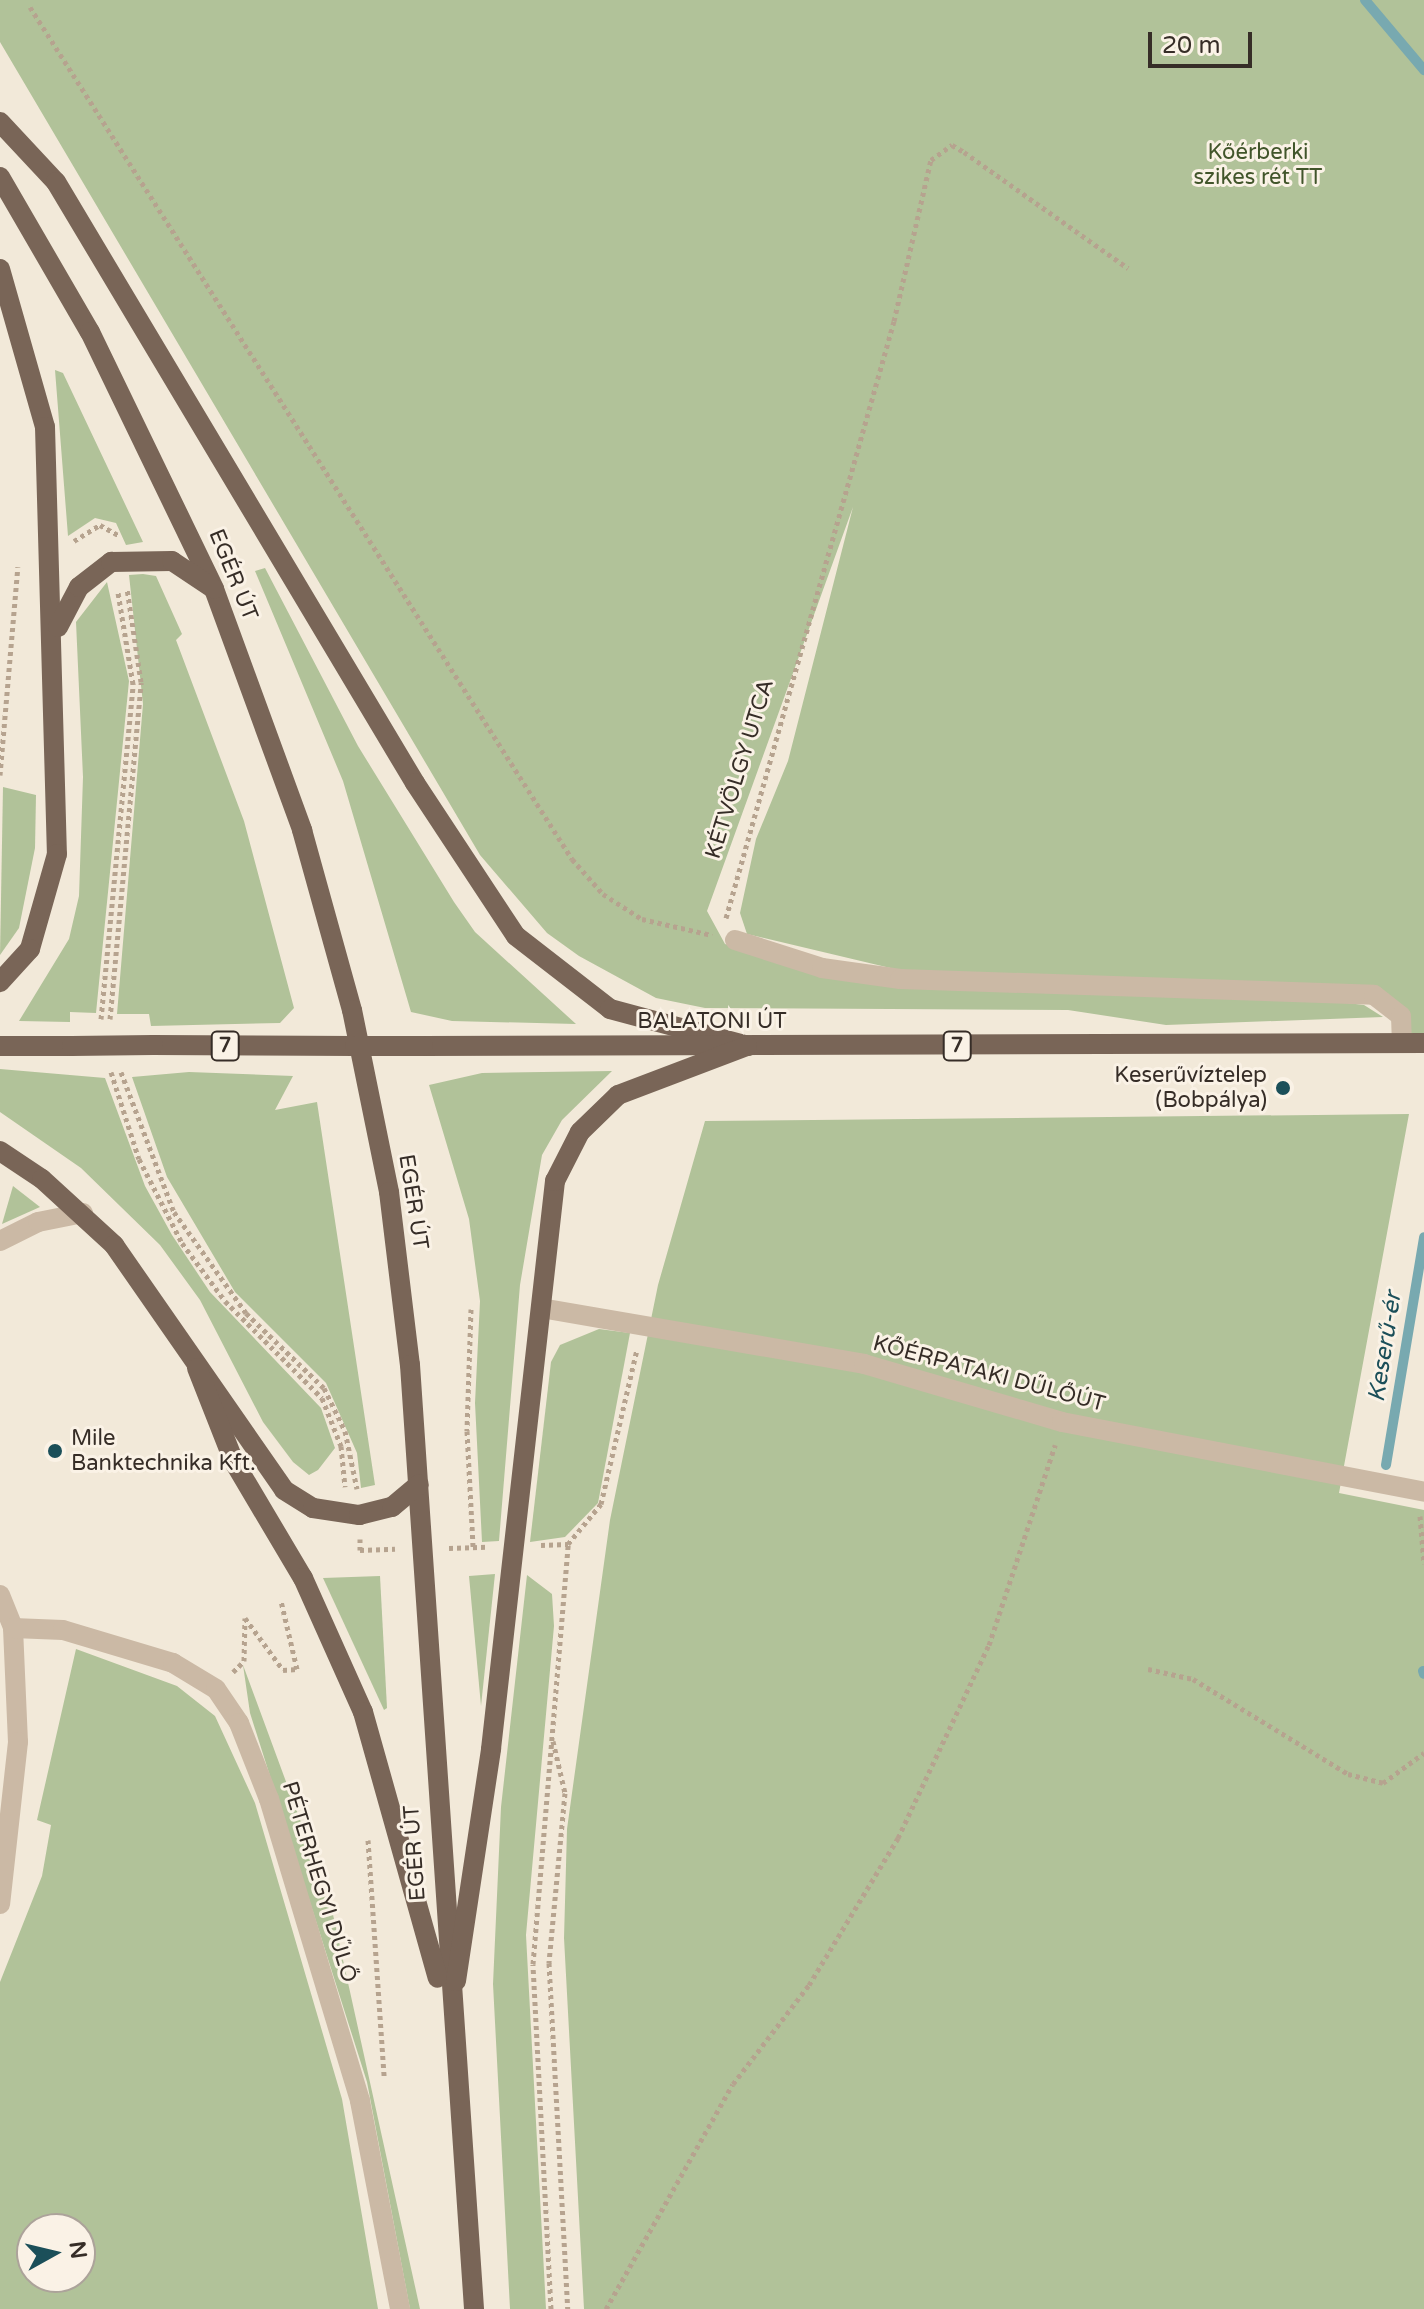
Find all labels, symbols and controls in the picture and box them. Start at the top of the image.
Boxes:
scale bar [1152,16,1256,66]
text: 20 m [1162,31,1220,60]
park label: Kőérberki szikes rét TT [1194,139,1322,190]
street label: EGÉR ÚT [203,526,263,624]
street label: KÉTVÖLGY UTCA [700,676,780,862]
street label: BALATONI ÚT [637,1009,787,1035]
road number: 7 [209,1030,241,1062]
road number: 7 [941,1030,973,1062]
place label: Keserűvíztelep (Bobpálya) [1114,1062,1267,1114]
marker: Keserűvíztelep (Bobpálya) [1274,1079,1292,1097]
street label: EGÉR ÚT [392,1153,434,1251]
water label: Keserű-ér [1362,1290,1408,1404]
street label: KŐÉRPATAKI DŰLŐÚT [870,1330,1108,1418]
place label: Mile Banktechnika Kft. [71,1425,256,1476]
marker: Mile Banktechnika Kft. [46,1442,64,1460]
street label: PÉTERHEGYI DŰLŐ [276,1778,362,1986]
street label: EGÉR ÚT [398,1804,432,1902]
north arrow [16,2213,96,2293]
text: N [64,2239,92,2260]

